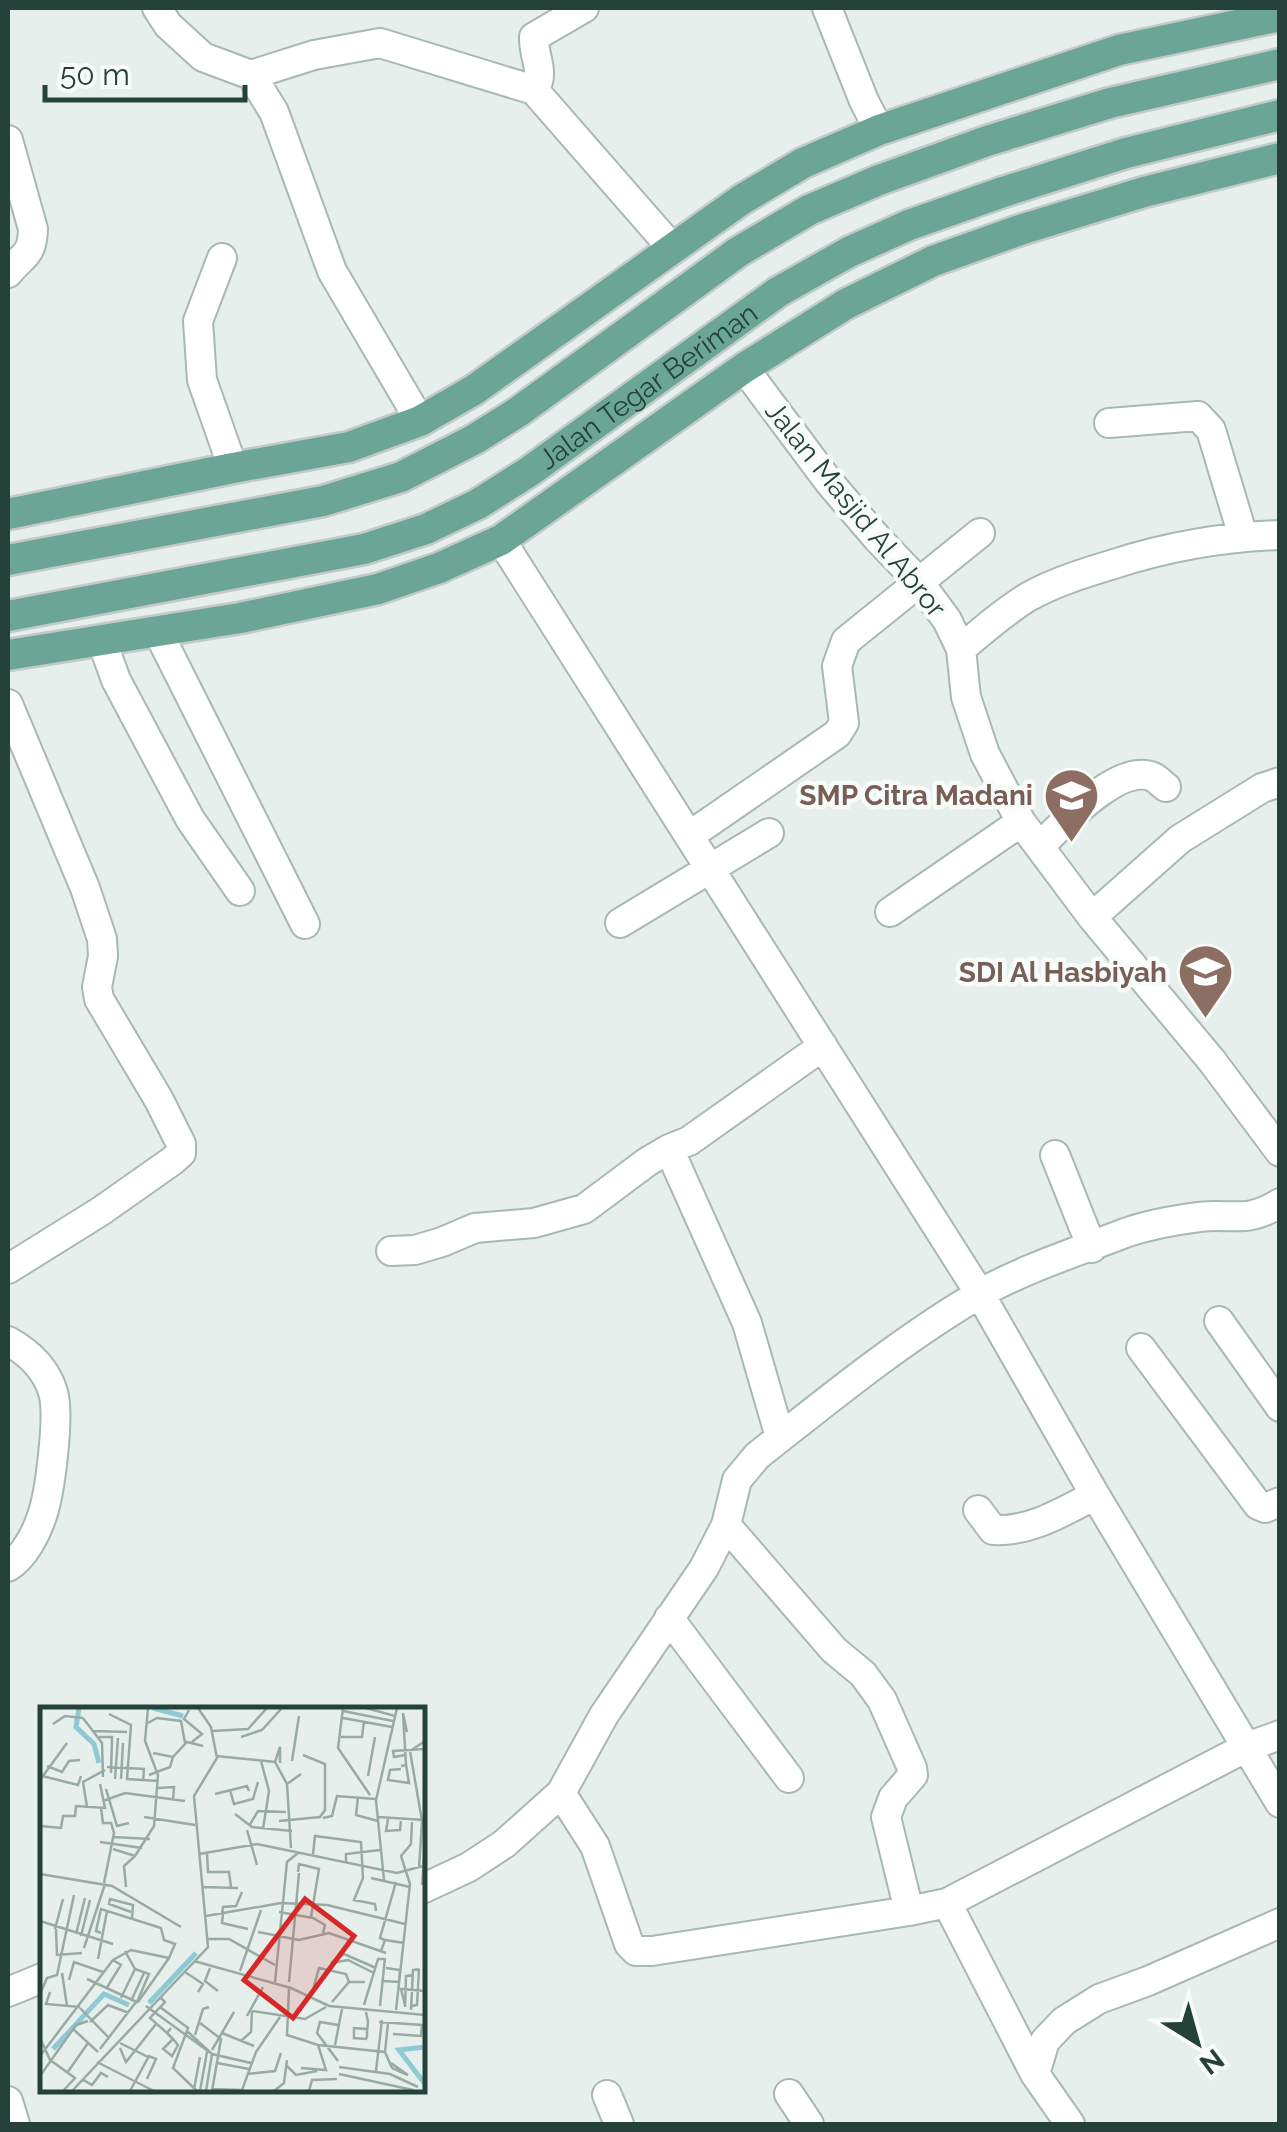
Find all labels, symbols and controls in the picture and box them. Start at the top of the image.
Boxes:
scale bar [45,40,245,102]
text: 50 m [60,57,130,92]
street label: Jalan Tegar Beriman [532,296,764,476]
street label: Jalan Masjid Al Abror [758,395,953,624]
school or university icon: SMP Citra Madani [1042,765,1102,844]
place label: SMP Citra Madani [799,779,1033,812]
school or university icon: SDI Al Hasbiyah [1176,942,1236,1021]
place label: SDI Al Hasbiyah [959,956,1167,989]
inset map [40,1707,425,2092]
north arrow [1147,1992,1247,2092]
text: N [1193,2042,1230,2081]

